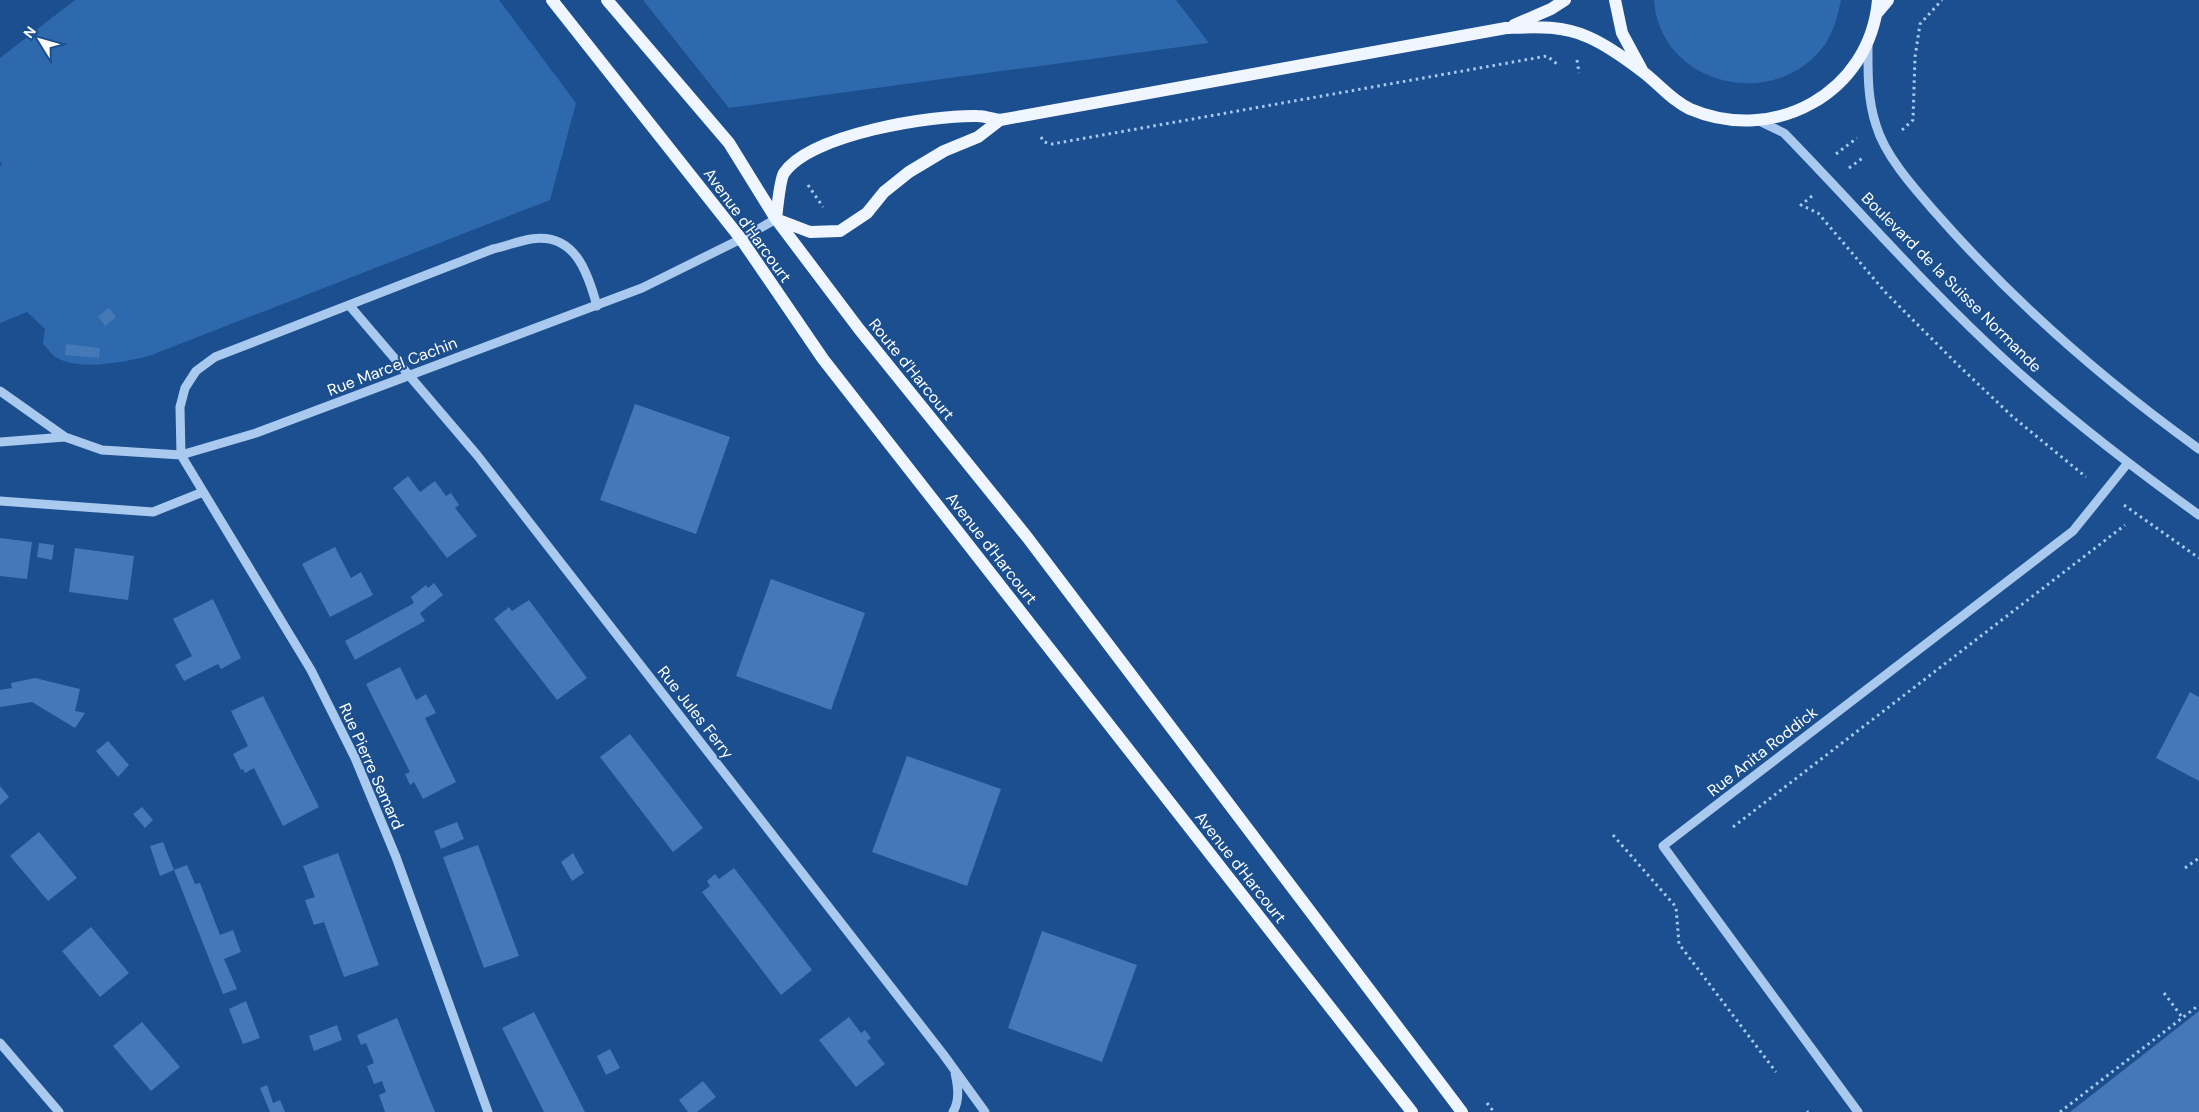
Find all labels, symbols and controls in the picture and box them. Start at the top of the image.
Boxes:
north arrow [15,15,65,65]
text: N [19,23,40,42]
street label: Avenue d'Harcourt [699,164,796,287]
street label: Boulevard de la Suisse Normande [1857,188,2046,377]
street label: Route d'Harcourt [864,314,959,424]
street label: Rue Marcel Cachin [324,332,460,401]
street label: Avenue d'Harcourt [941,488,1042,609]
street label: Rue Jules Ferry [653,662,738,763]
street label: Rue Pierre Semard [334,700,409,833]
street label: Rue Anita Roddick [1703,702,1822,801]
street label: Avenue d'Harcourt [1190,807,1291,928]

